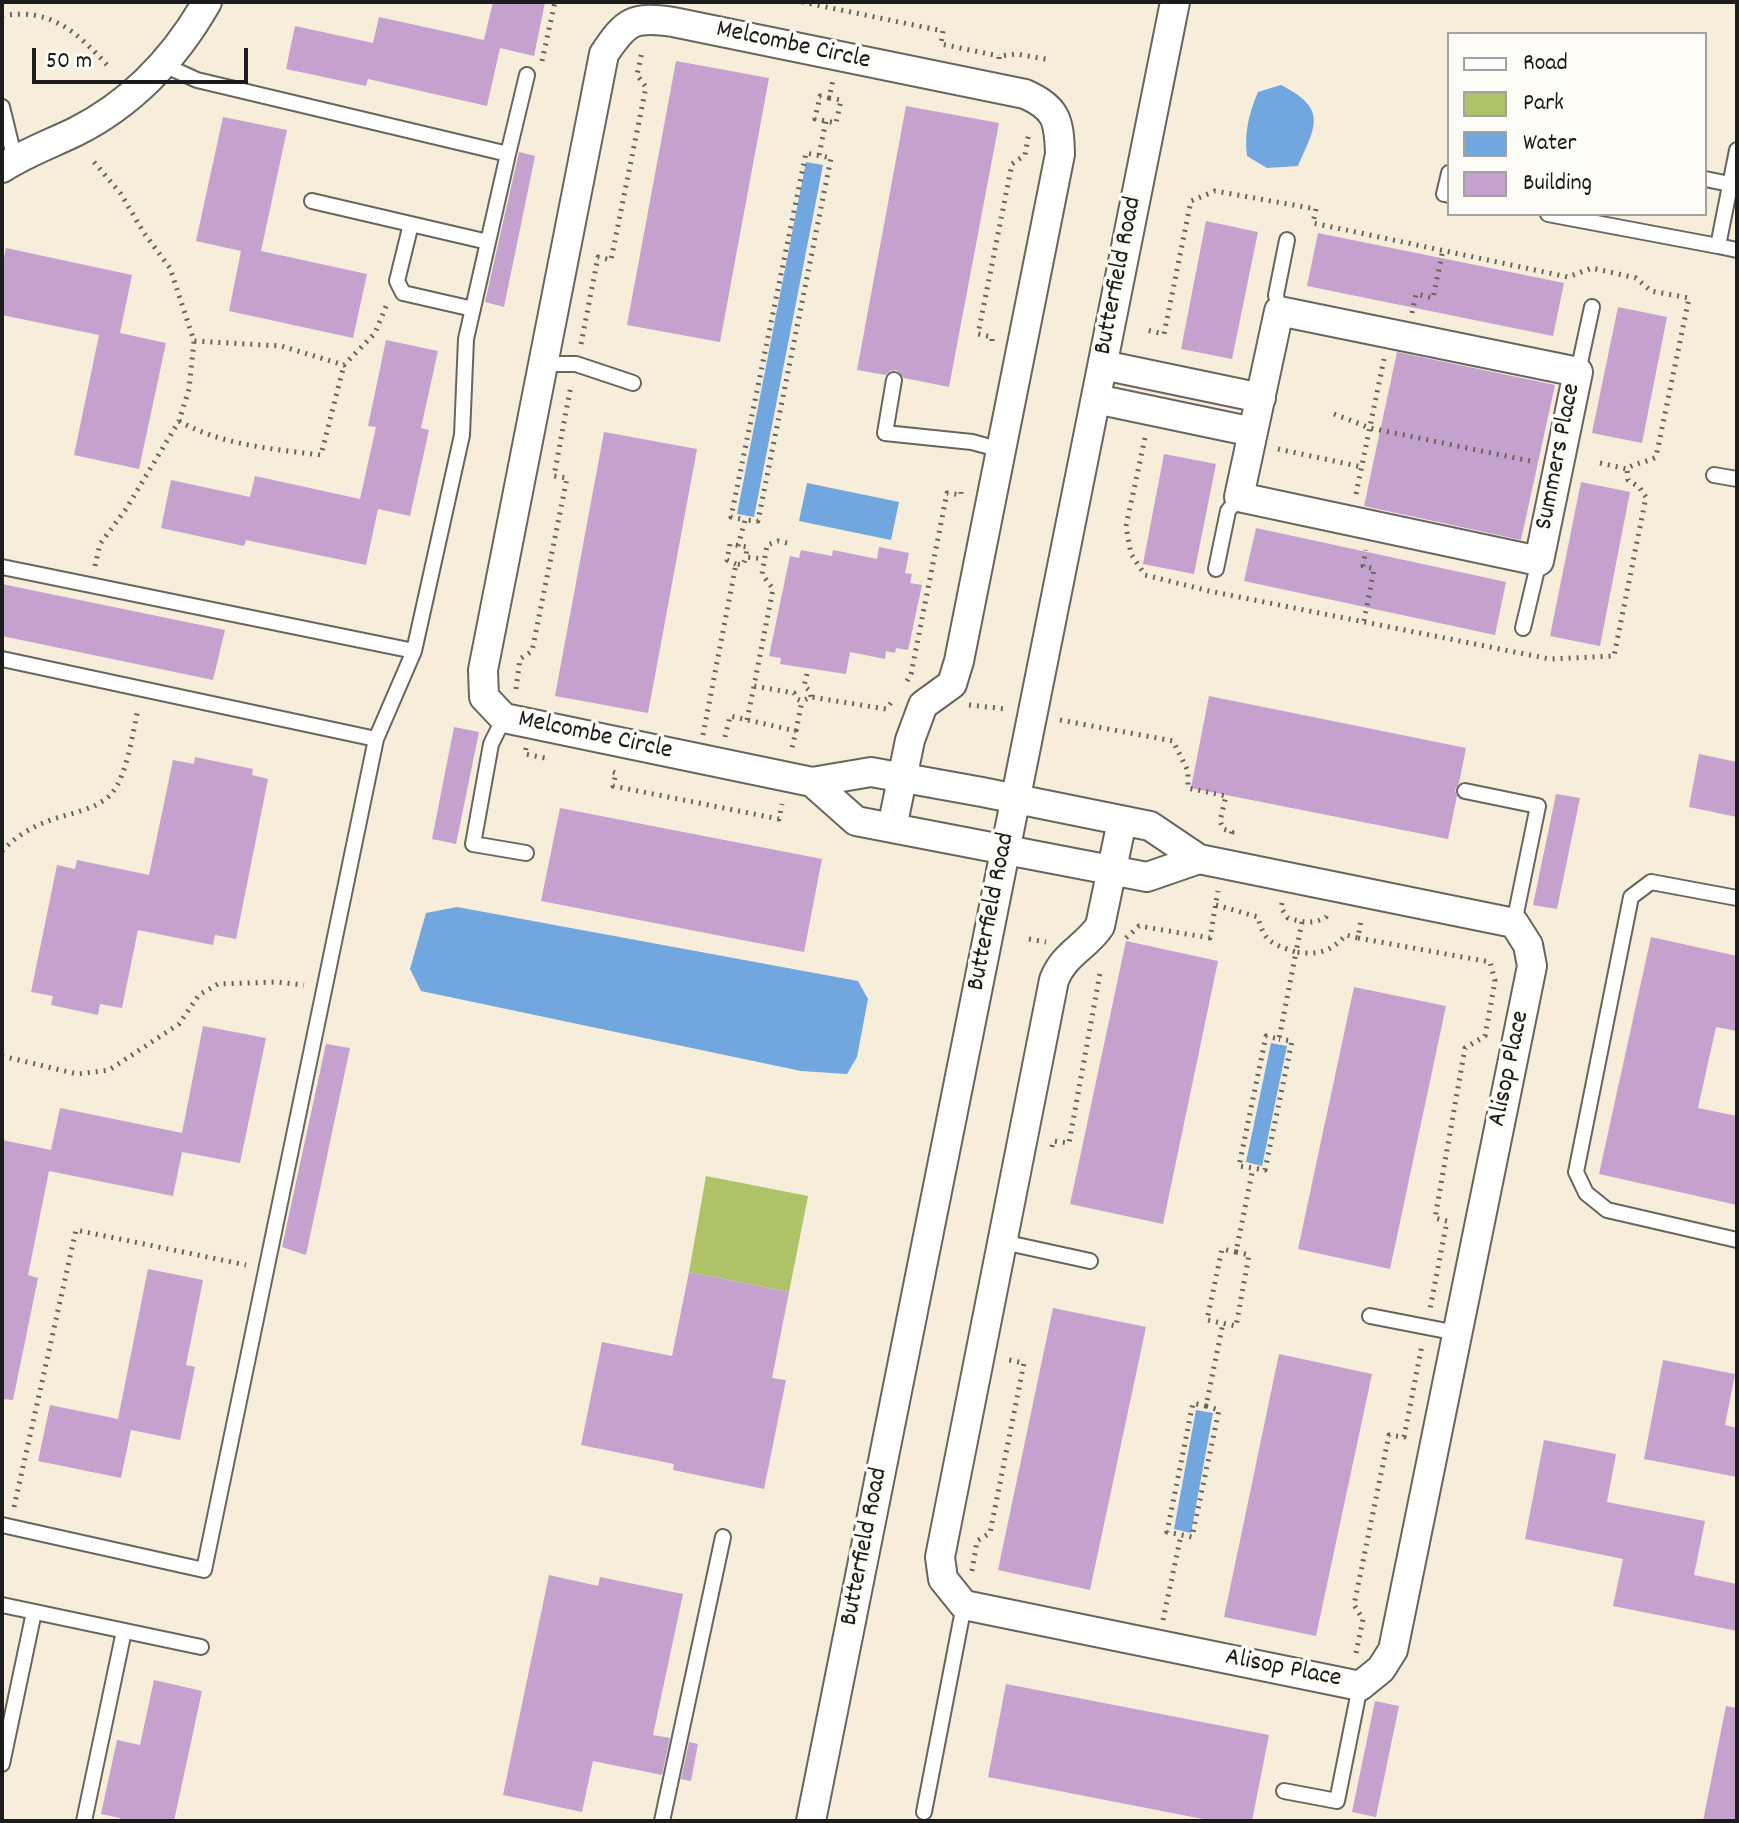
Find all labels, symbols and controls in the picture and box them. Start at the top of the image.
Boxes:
street label: Melcombe Circle [713,15,873,79]
scale bar [36,32,252,82]
legend [1447,32,1707,216]
text: 50 m [46,45,92,79]
text: Road [1523,47,1568,81]
text: Park [1523,87,1564,121]
text: Water [1523,127,1576,161]
text: Building [1523,167,1592,201]
street label: Butterfield Road [1089,194,1151,358]
street label: Summers Place [1531,381,1589,533]
street label: Melcombe Circle [515,705,675,769]
street label: Butterfield Road [962,830,1024,994]
street label: Alisop Place [1484,1008,1538,1130]
street label: Butterfield Road [835,1465,897,1629]
street label: Alisop Place [1222,1643,1344,1697]

